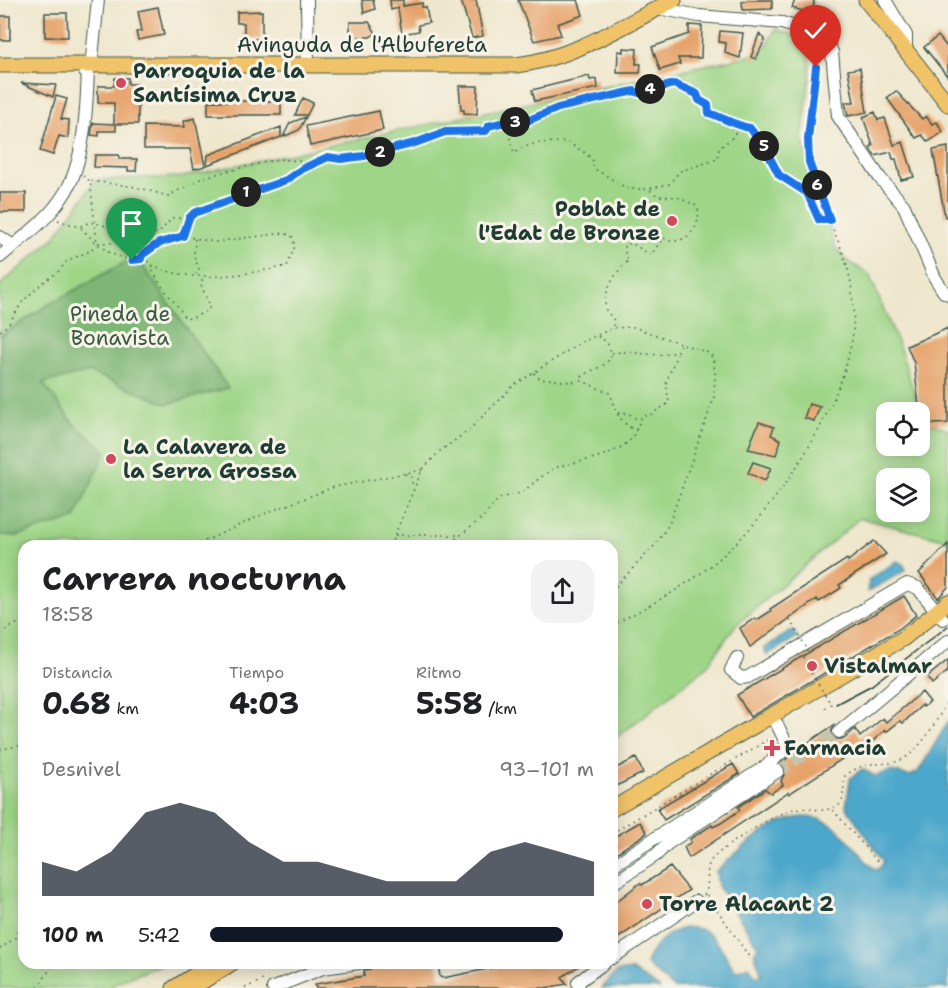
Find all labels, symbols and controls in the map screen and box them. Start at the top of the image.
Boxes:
pin [790,5,841,67]
icon: check [799,14,832,47]
street label: Avinguda de l'Albufereta [237,31,487,59]
place label: Parroquia de la Santísima Cruz [133,57,305,109]
pin: 4 [635,74,665,104]
marker: Parroquia de la Santísima Cruz [114,76,128,90]
text: 4 [644,78,656,99]
pin: 3 [500,107,530,137]
text: 3 [509,111,521,132]
pin: 5 [749,131,779,161]
text: 5 [759,135,769,156]
pin: 2 [365,137,395,167]
text: 2 [374,141,386,162]
pin: 6 [802,170,832,200]
text: 6 [811,174,823,195]
pin: 1 [231,177,261,207]
text: 1 [242,181,250,202]
place label: Poblat de l'Edat de Bronze [478,195,660,247]
pin [106,198,157,260]
icon: arrive [115,207,148,240]
marker: Poblat de l'Edat de Bronze [665,214,679,228]
park label: Pineda de Bonavista [70,300,170,352]
map controls [876,402,930,522]
button: locate [876,402,930,456]
place label: La Calavera de la Serra Grossa [123,433,297,485]
marker: La Calavera de la Serra Grossa [104,452,118,466]
button: layers [876,468,930,522]
text: Carrera nocturna [42,556,346,601]
button: share [531,560,594,623]
text: 18:58 [42,601,94,627]
place label: Vistalmar [824,652,932,680]
marker: Vistalmar [805,659,819,673]
text: Distancia [42,662,113,683]
text: Tiempo [229,662,284,683]
text: Ritmo [416,662,461,683]
text: 0.68 [42,683,111,724]
text: 4:03 [229,683,299,724]
text: 5:58 [416,683,483,724]
text: km [111,698,139,719]
text: /km [483,698,517,719]
place label: Farmacia [784,734,887,762]
marker: Farmacia [765,741,779,755]
text: Desnivel [42,756,121,782]
text: 93–101 m [499,756,594,782]
place label: Torre Alacant 2 [659,890,834,918]
marker: Torre Alacant 2 [640,897,654,911]
text: 100 m [42,922,104,948]
text: 5:42 [138,922,180,948]

